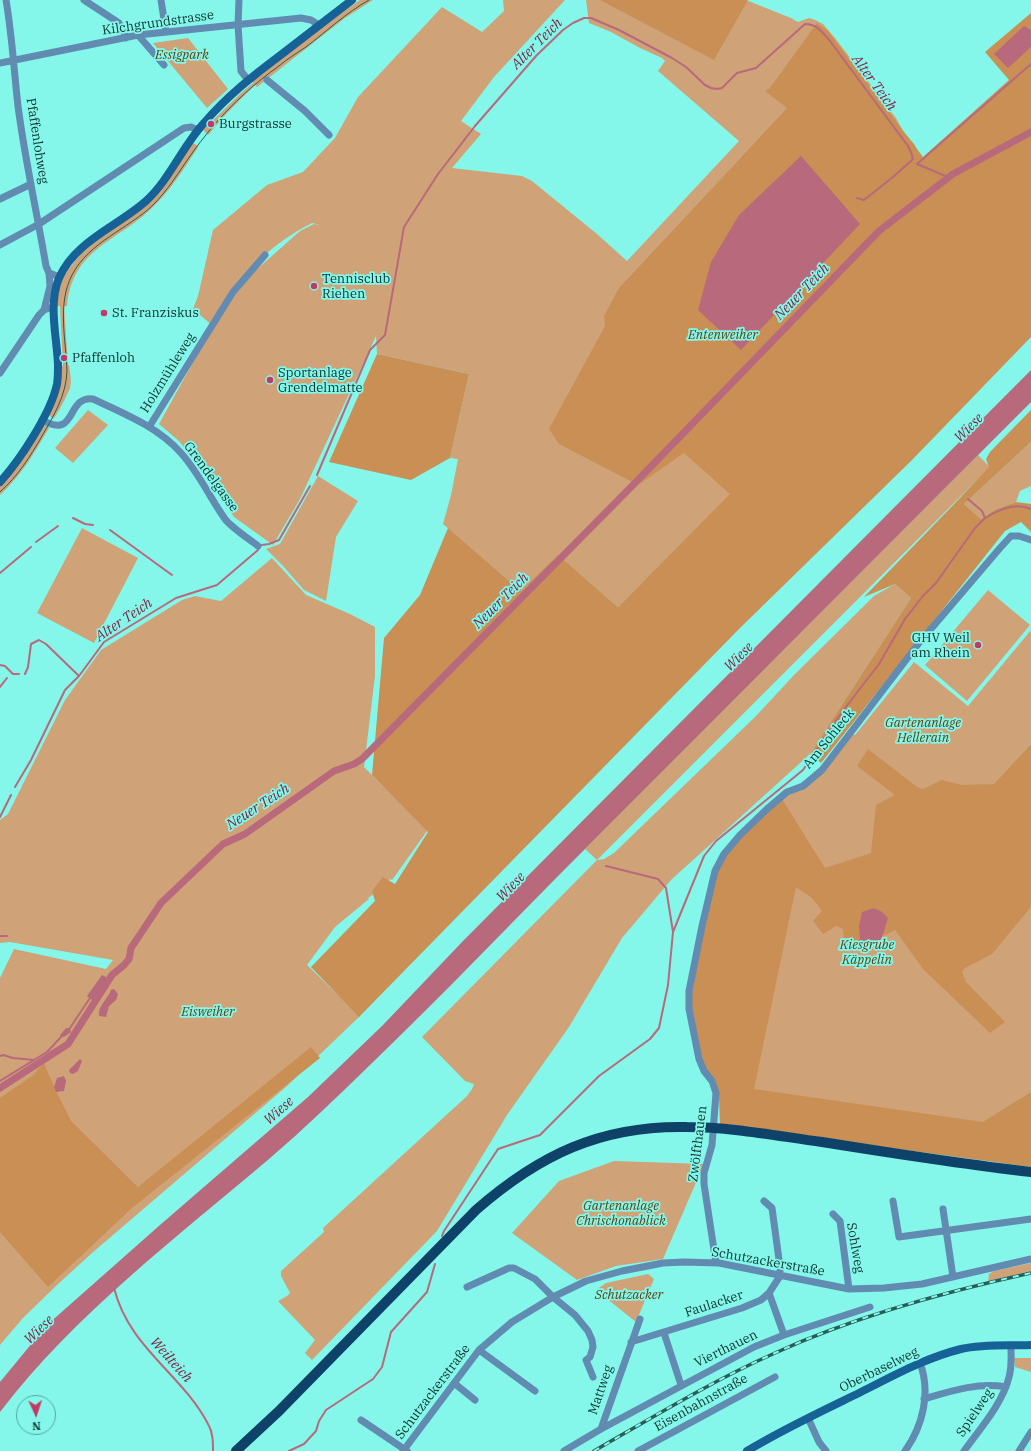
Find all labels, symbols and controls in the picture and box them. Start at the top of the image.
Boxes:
street label: Kilchgrundstrasse [101,7,215,39]
water label: Alter Teich [508,15,566,73]
park label: Essigpark [155,47,209,63]
water label: Alter Teich [848,52,900,114]
street label: Pfaffenlohweg [22,97,52,185]
place label: Burgstrasse [219,116,292,132]
marker: Burgstrasse [206,119,216,129]
water label: Neuer Teich [771,260,833,324]
place label: Tennisclub Riehen [322,271,390,302]
marker: Tennisclub Riehen [309,281,319,291]
place label: St. Franziskus [112,305,199,321]
marker: St. Franziskus [99,308,109,318]
park label: Entenweiher [688,327,758,343]
street label: Holzmühleweg [137,330,199,416]
place label: Pfaffenloh [72,350,135,366]
marker: Pfaffenloh [59,353,69,363]
place label: Sportanlage Grendelmatte [278,365,363,396]
marker: Sportanlage Grendelmatte [265,375,275,385]
water label: Wiese [951,410,987,446]
street label: Grendelgasse [180,439,242,515]
water label: Neuer Teich [470,570,532,632]
water label: Alter Teich [92,595,156,645]
place label: GHV Weil am Rhein [911,630,970,661]
water label: Wiese [721,639,757,675]
marker: GHV Weil am Rhein [973,640,983,650]
street label: Am Sohleck [800,706,858,772]
park label: Gartenanlage Hellerain [885,715,961,746]
water label: Neuer Teich [223,780,293,834]
water label: Wiese [493,869,529,905]
park label: Kiesgrube Käppelin [840,937,894,968]
park label: Eisweiher [181,1004,235,1020]
water label: Wiese [261,1093,297,1129]
street label: Zwölfthauen [686,1105,710,1183]
park label: Gartenanlage Chrischonablick [576,1198,666,1229]
street label: Sohlweg [843,1222,867,1274]
street label: Schutzackerstraße [710,1244,826,1280]
park label: Schutzacker [595,1287,663,1303]
street label: Faulacker [683,1287,745,1321]
water label: Wiese [21,1312,57,1348]
street label: Vierthauen [692,1327,760,1371]
water label: Weilteich [146,1334,196,1386]
street label: Schutzackerstraße [392,1342,474,1442]
street label: Oberbaselweg [837,1344,921,1396]
street label: Mattweg [585,1363,617,1417]
street label: Eisenbahnstraße [652,1371,750,1435]
street label: Spielweg [953,1386,997,1440]
north arrow [16,1395,56,1435]
text: N [32,1419,41,1433]

